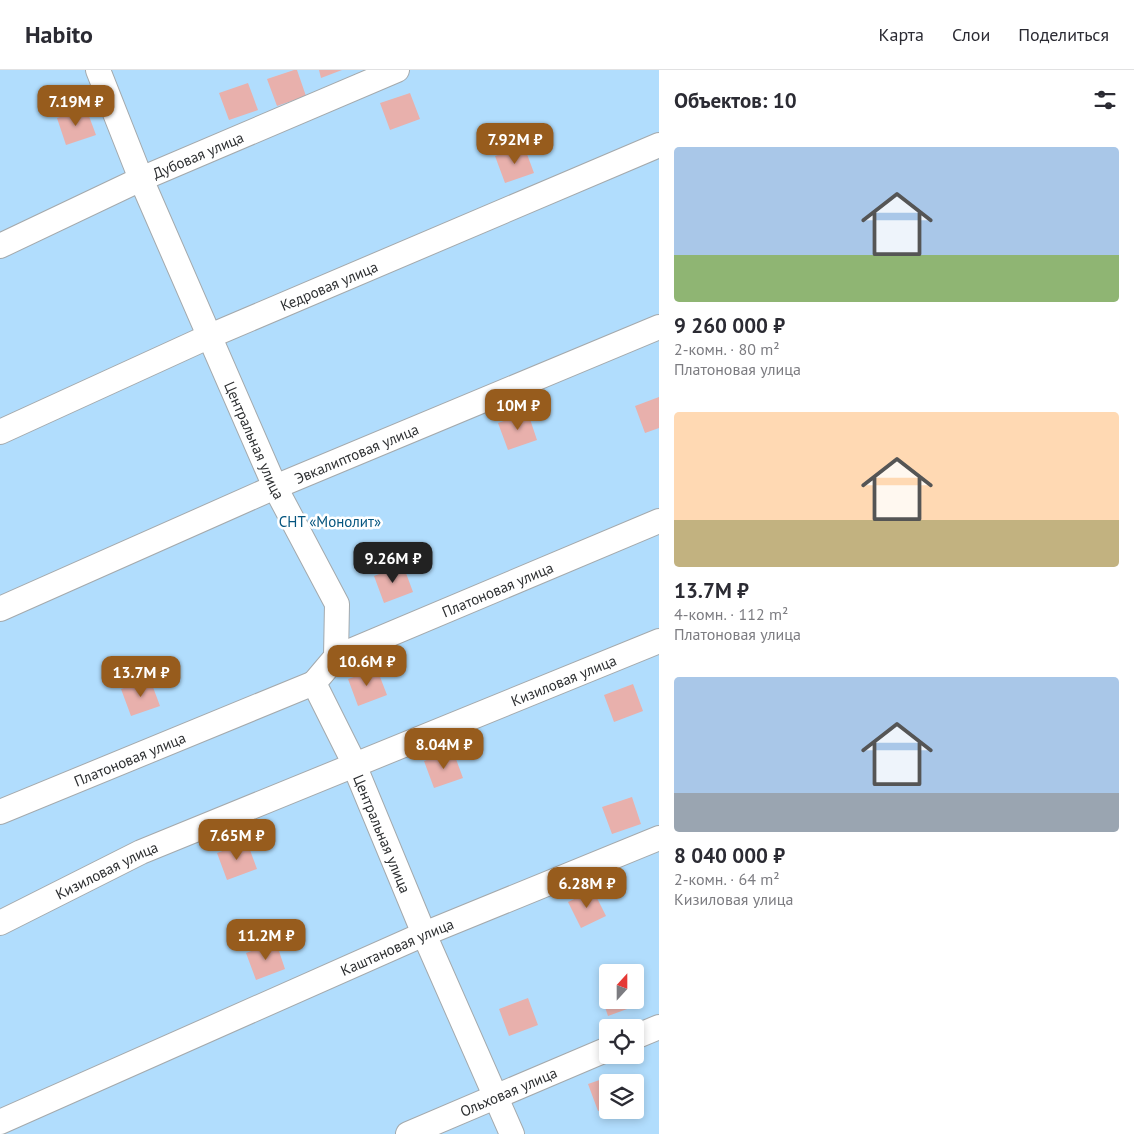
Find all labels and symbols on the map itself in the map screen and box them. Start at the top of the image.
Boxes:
pin: 7.19M ₽ [30,85,122,127]
pin: 7.92M ₽ [469,122,561,165]
street label: Дубовая улица [150,127,246,183]
street label: Кедровая улица [277,256,380,315]
street label: Центральная улица [221,378,289,502]
pin: 10M ₽ [483,388,553,431]
street label: Эвкалиптовая улица [291,419,421,487]
park label: СНТ «Монолит» [279,512,381,531]
pin: 9.26M ₽ [347,542,439,584]
street label: Платоновая улица [439,557,556,621]
pin: 10.6M ₽ [321,644,413,687]
street label: Кизиловая улица [508,650,619,710]
pin: 13.7M ₽ [95,656,187,698]
street label: Платоновая улица [71,727,188,790]
pin: 8.04M ₽ [398,728,490,770]
street label: Центральная улица [349,771,415,896]
pin: 7.65M ₽ [191,818,283,861]
street label: Кизиловая улица [52,837,161,903]
pin: 6.28M ₽ [541,866,633,909]
street label: Каштановая улица [337,913,456,979]
pin: 11.2M ₽ [220,918,312,961]
north arrow [599,964,644,1009]
street label: Ольховая улица [457,1062,560,1120]

